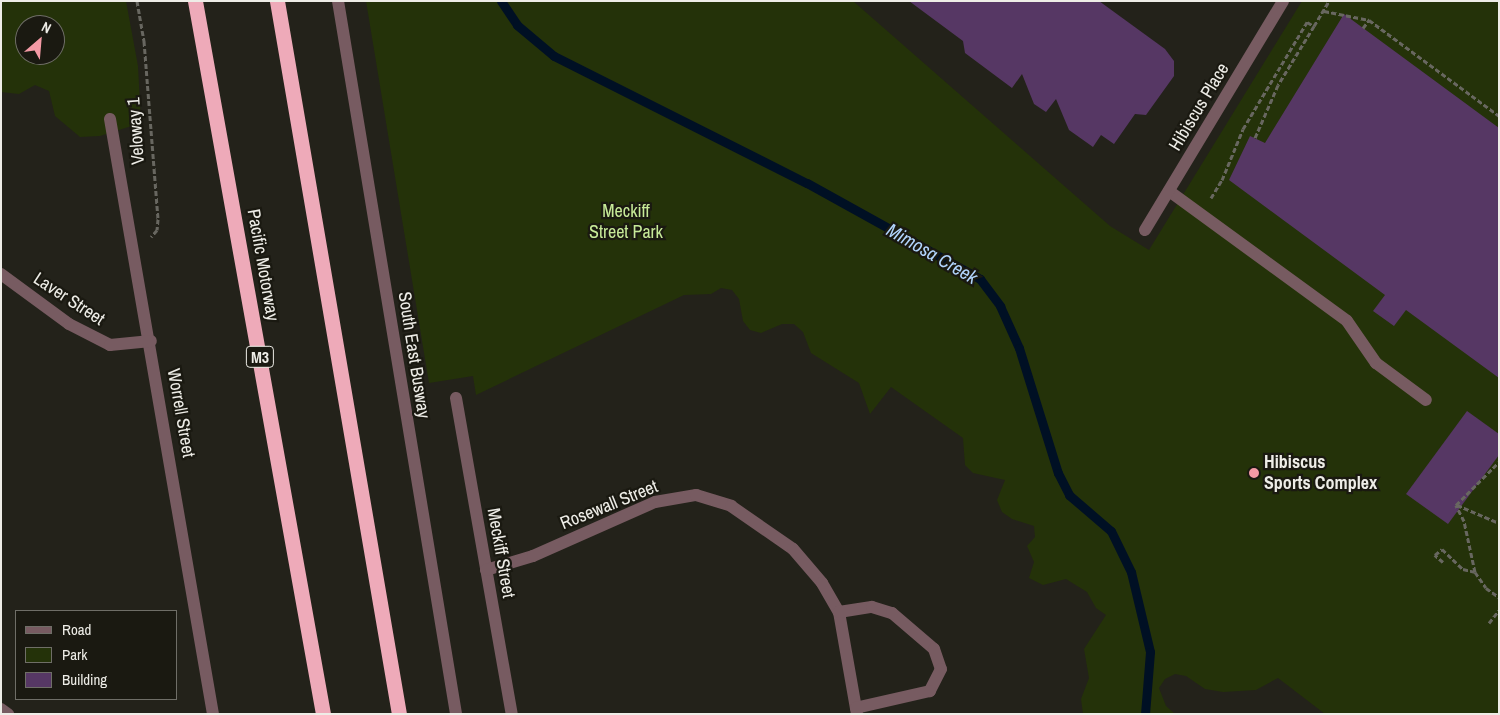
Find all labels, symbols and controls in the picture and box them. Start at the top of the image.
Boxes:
north arrow [15,15,65,65]
text: N [39,18,54,37]
street label: Hibiscus Place [1164,59,1234,155]
street label: Veloway 1 [123,97,149,165]
park label: Meckiff Street Park [589,201,663,243]
street label: Pacific Motorway [243,207,283,323]
water label: Mimosa Creek [882,219,982,289]
street label: Laver Street [29,268,109,330]
street label: South East Busway [393,290,435,420]
road number: M3 [245,344,275,371]
street label: Worrell Street [163,367,199,459]
place label: Hibiscus Sports Complex [1264,452,1377,494]
marker: Hibiscus Sports Complex [1248,467,1260,479]
street label: Rosewall Street [557,476,661,534]
street label: Meckiff Street [482,506,520,600]
legend [15,610,178,700]
text: Road [62,619,91,640]
text: Park [62,644,87,665]
text: Building [62,669,107,690]

